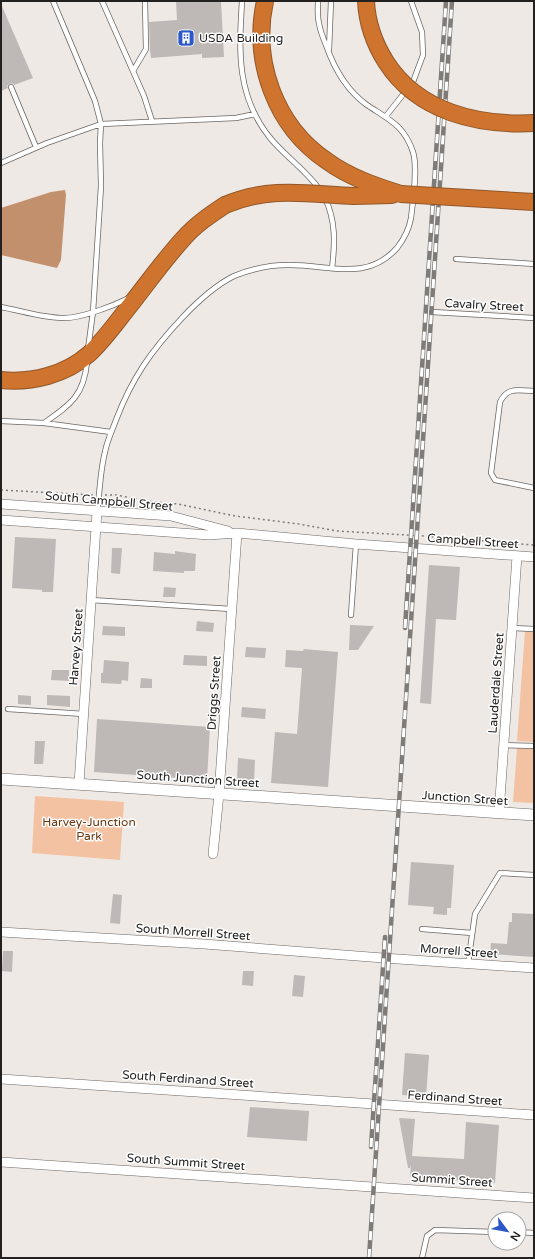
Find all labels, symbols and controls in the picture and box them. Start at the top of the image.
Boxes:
building icon: USDA Building [176,28,196,48]
place label: USDA Building [199,31,283,45]
street label: Cavalry Street [444,296,524,314]
street label: South Campbell Street [44,488,174,514]
street label: Campbell Street [427,531,520,551]
street label: Harvey Street [66,608,86,686]
street label: Lauderdale Street [485,632,507,734]
street label: Driggs Street [204,655,224,731]
street label: South Junction Street [136,768,260,790]
street label: Junction Street [422,788,509,808]
park label: Harvey-Junction Park [42,815,136,843]
street label: South Morrell Street [135,921,251,943]
street label: Morrell Street [420,941,499,961]
street label: South Ferdinand Street [122,1067,255,1091]
street label: Ferdinand Street [407,1088,503,1108]
street label: South Summit Street [126,1151,246,1173]
street label: Summit Street [411,1170,494,1190]
north arrow [487,1211,527,1251]
text: N [507,1229,523,1243]

